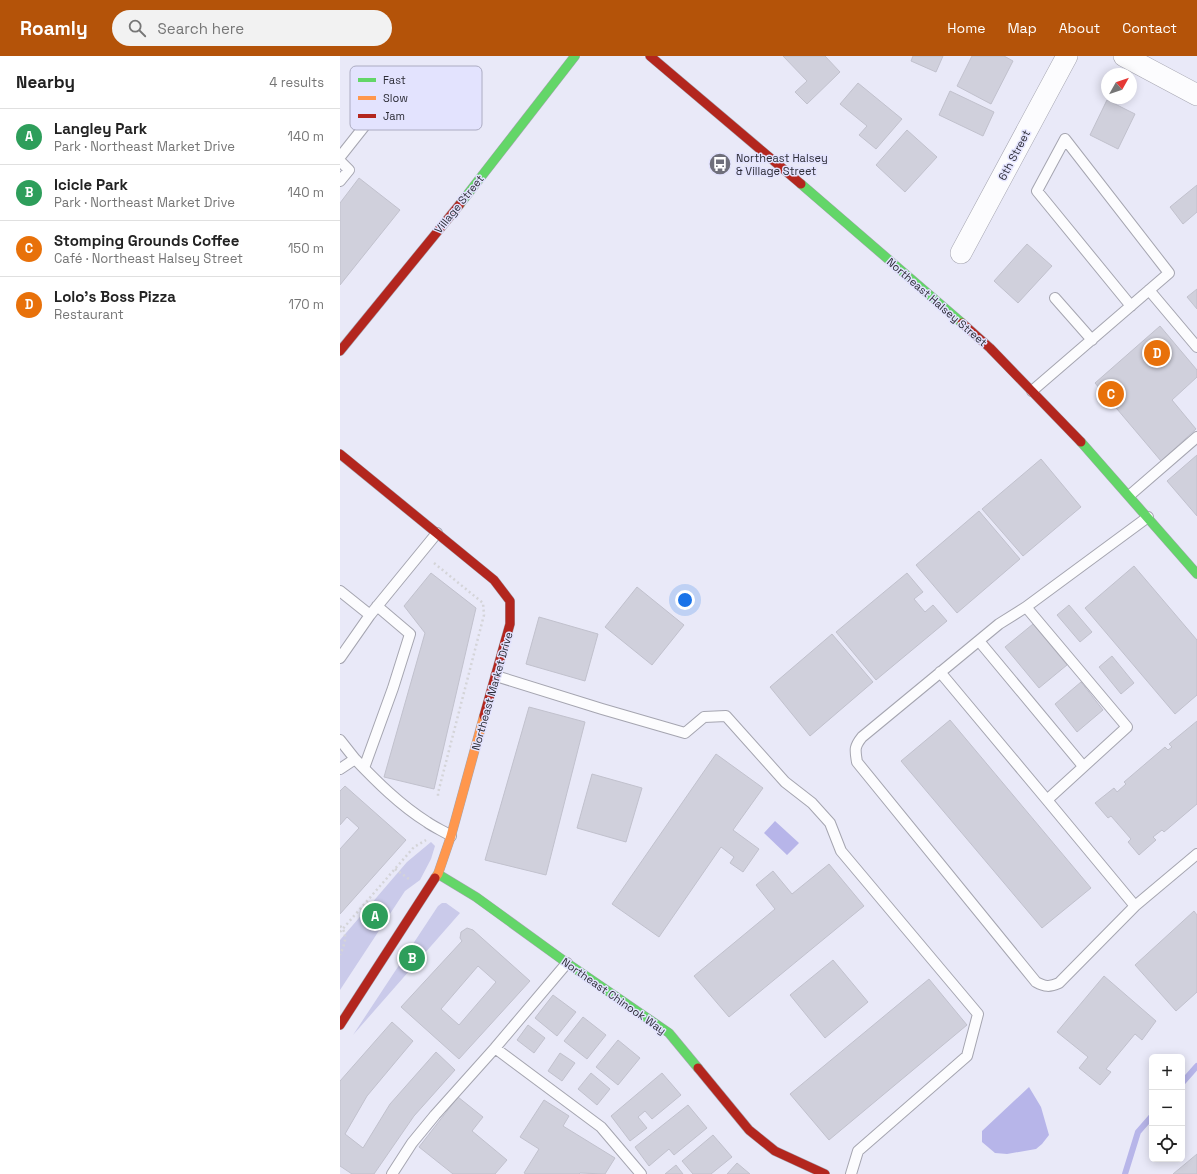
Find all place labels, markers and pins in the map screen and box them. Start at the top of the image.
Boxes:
bus stop icon: Northeast Halsey & Village Street [707,151,733,177]
place label: Northeast Halsey & Village Street [736,151,828,178]
pin: D [1144,338,1170,368]
pin: C [1098,379,1124,409]
pin: A [362,901,388,931]
pin: B [399,943,425,973]

